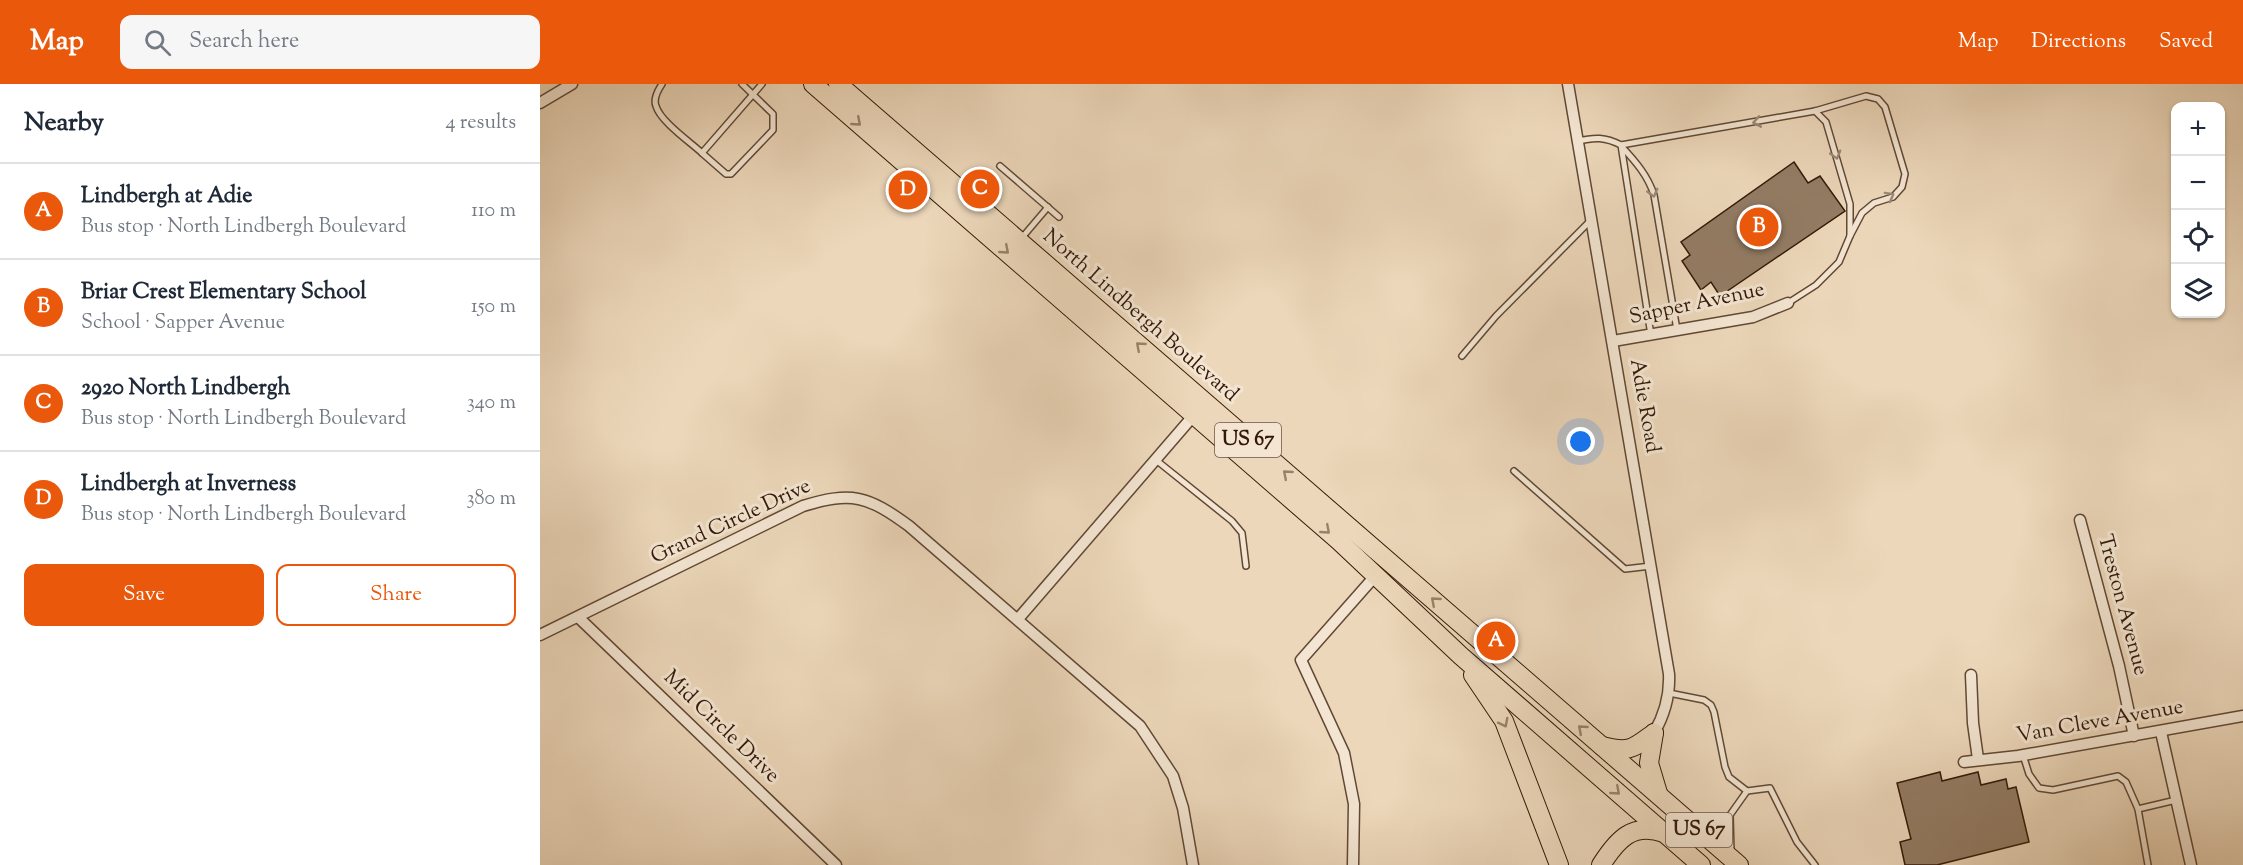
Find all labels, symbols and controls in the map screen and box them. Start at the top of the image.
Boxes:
search box [120,15,540,69]
text: Map [30,22,84,62]
icon: search [141,26,174,59]
text: Search here [189,26,299,58]
text: Map [1958,27,1998,57]
text: Directions [2031,27,2126,57]
text: Saved [2159,27,2213,57]
map controls [2171,102,2225,318]
button: + [2171,102,2225,156]
text: Nearby [24,105,104,142]
text: 4 results [445,109,516,138]
one-way arrow [851,115,861,126]
one-way arrow [1752,115,1762,127]
one-way arrow [1829,149,1841,160]
button: − [2171,156,2225,210]
pin: C [960,166,1000,212]
pin: D [888,168,928,212]
text: Lindbergh at Adie [81,181,253,213]
one-way arrow [1646,187,1658,198]
one-way arrow [1883,192,1894,203]
text: A [35,197,52,226]
text: 110 m [471,197,516,226]
pin: B [1740,204,1778,250]
button: locate [2171,210,2225,264]
text: Bus stop · North Lindbergh Boulevard [81,213,406,242]
street label: North Lindbergh Boulevard [1035,222,1245,410]
one-way arrow [998,243,1009,254]
button: layers [2171,264,2225,318]
street label: Sapper Avenue [1627,275,1767,333]
text: Briar Crest Elementary School [81,277,366,309]
text: B [37,293,50,322]
text: 150 m [471,293,516,322]
text: School · Sapper Avenue [81,309,285,338]
one-way arrow [1136,342,1147,353]
street label: Adie Road [1621,357,1667,456]
text: 2920 North Lindbergh [81,373,290,405]
text: C [35,389,52,418]
text: 340 m [467,389,516,418]
text: Bus stop · North Lindbergh Boulevard [81,405,406,434]
road number: US 67 [1215,423,1281,457]
your location [1566,427,1595,456]
text: Lindbergh at Inverness [81,469,296,501]
one-way arrow [1283,470,1294,481]
street label: Grand Circle Drive [646,472,816,572]
text: D [36,485,51,514]
text: 380 m [467,485,516,514]
text: Bus stop · North Lindbergh Boulevard [81,501,406,530]
one-way arrow [1319,523,1330,534]
street label: Treston Avenue [2089,531,2155,679]
button: Save [24,564,264,626]
button: Share [276,564,516,626]
one-way arrow [1431,598,1442,609]
pin: A [1476,618,1516,664]
street label: Mid Circle Drive [656,664,786,790]
street label: Van Cleve Avenue [2014,693,2186,751]
one-way arrow [1496,717,1508,728]
one-way arrow [1578,725,1589,736]
one-way arrow [1609,784,1620,795]
road number: US 67 [1666,813,1732,847]

